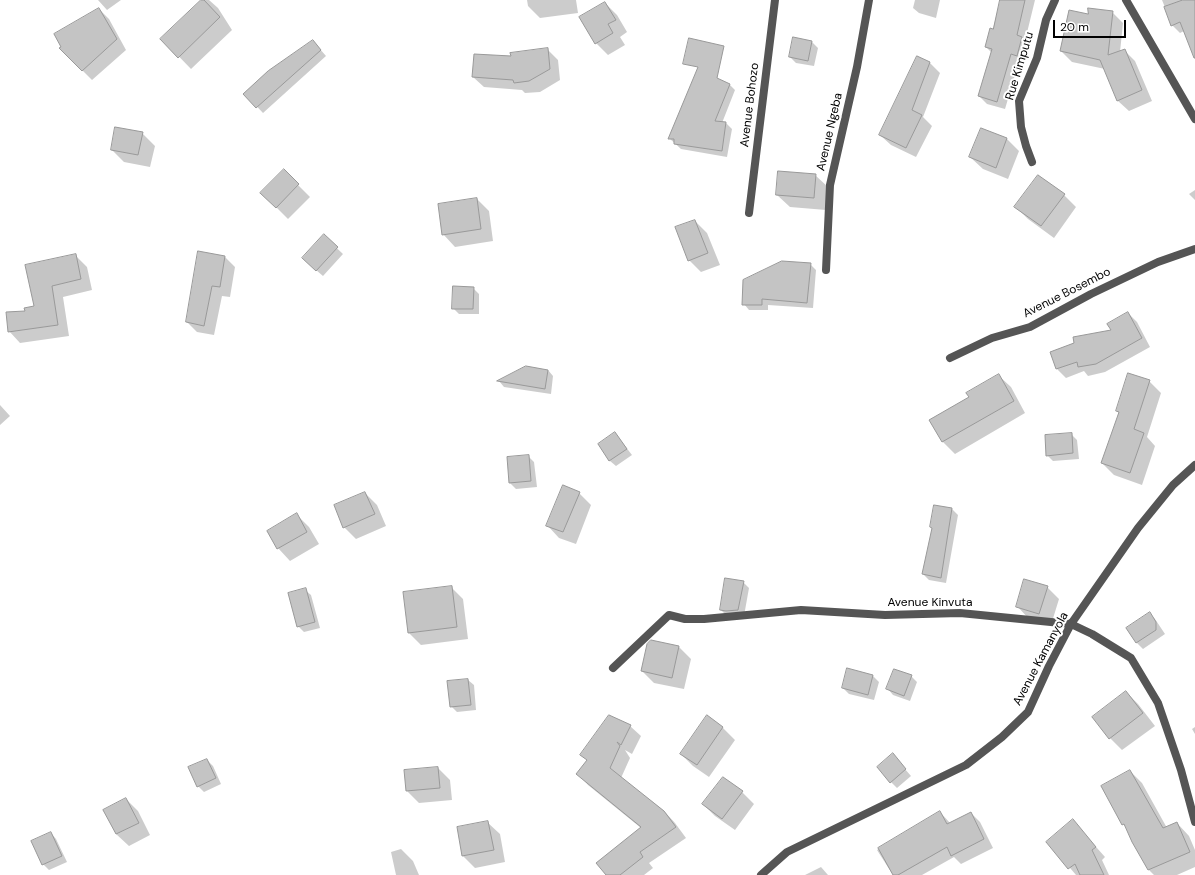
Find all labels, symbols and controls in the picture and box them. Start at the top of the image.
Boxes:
scale bar [1055,12,1128,38]
text: 20 m [1060,19,1089,35]
street label: Rue Kimputu [1003,30,1037,102]
street label: Avenue Bohozo [738,62,762,148]
street label: Avenue Ngeba [814,92,846,172]
street label: Avenue Bosembo [1021,265,1113,321]
street label: Avenue Kinvuta [887,596,973,610]
street label: Avenue Kamanyola [1010,610,1072,708]

